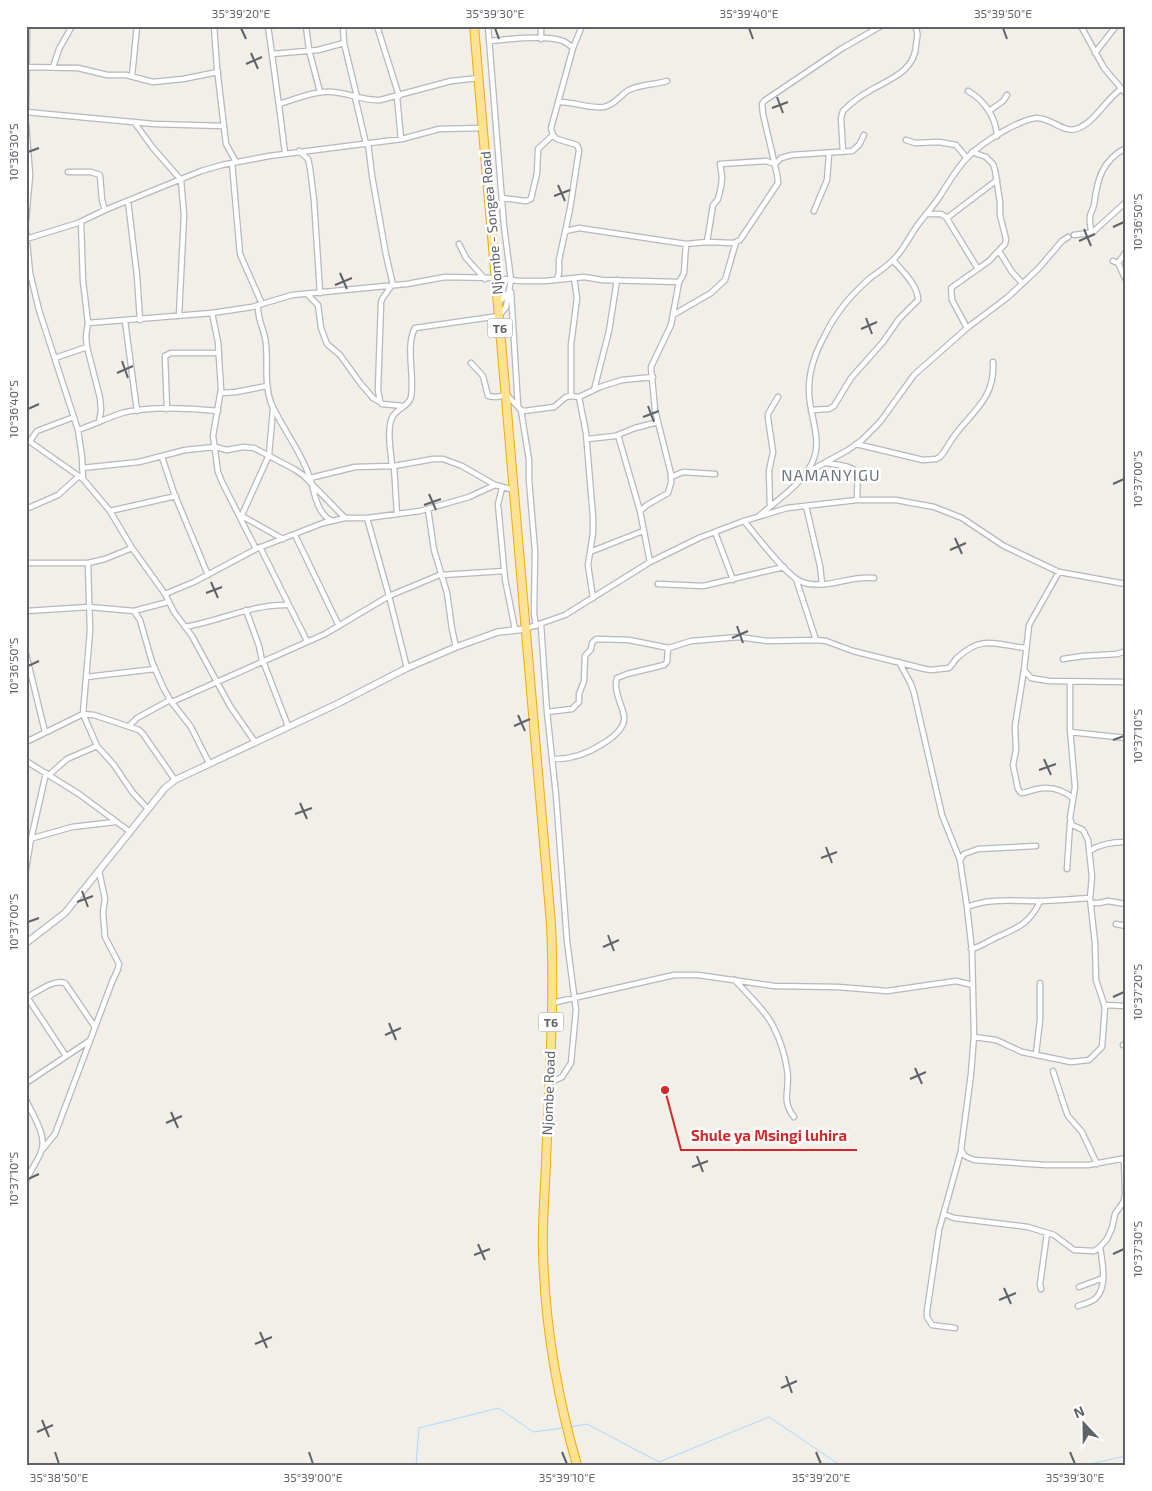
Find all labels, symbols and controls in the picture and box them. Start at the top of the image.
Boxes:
text: 35°39'20"E [212,6,270,20]
text: 35°39'30"E [466,6,524,20]
text: 35°39'40"E [720,6,779,20]
text: 35°39'50"E [974,6,1032,20]
text: 10°36'30"S [6,123,20,181]
street label: Njombe - Songea Road [476,151,506,295]
text: 10°36'50"S [1130,193,1144,251]
road number: T6 [488,318,512,338]
text: 10°36'40"S [6,380,20,438]
text: 10°37'00"S [1130,450,1144,508]
district label: NAMANYIGU [781,465,881,484]
text: 10°36'50"S [6,637,20,695]
text: 10°37'10"S [1130,708,1144,763]
text: 10°37'00"S [6,893,20,951]
text: 10°37'20"S [1130,963,1144,1020]
road number: T6 [538,1012,564,1032]
street label: Njombe Road [538,1051,558,1135]
callout: Shule ya Msingi luhira [681,1120,857,1150]
text: Shule ya Msingi luhira [691,1126,847,1145]
text: 10°37'10"S [6,1151,20,1206]
text: 10°37'30"S [1130,1220,1144,1277]
north arrow [1060,1398,1110,1448]
text: N [1071,1402,1087,1421]
text: 35°38'50"E [30,1470,89,1484]
text: 35°39'00"E [284,1470,343,1484]
text: 35°39'10"E [539,1470,596,1484]
text: 35°39'20"E [792,1470,850,1484]
text: 35°39'30"E [1046,1470,1104,1484]

